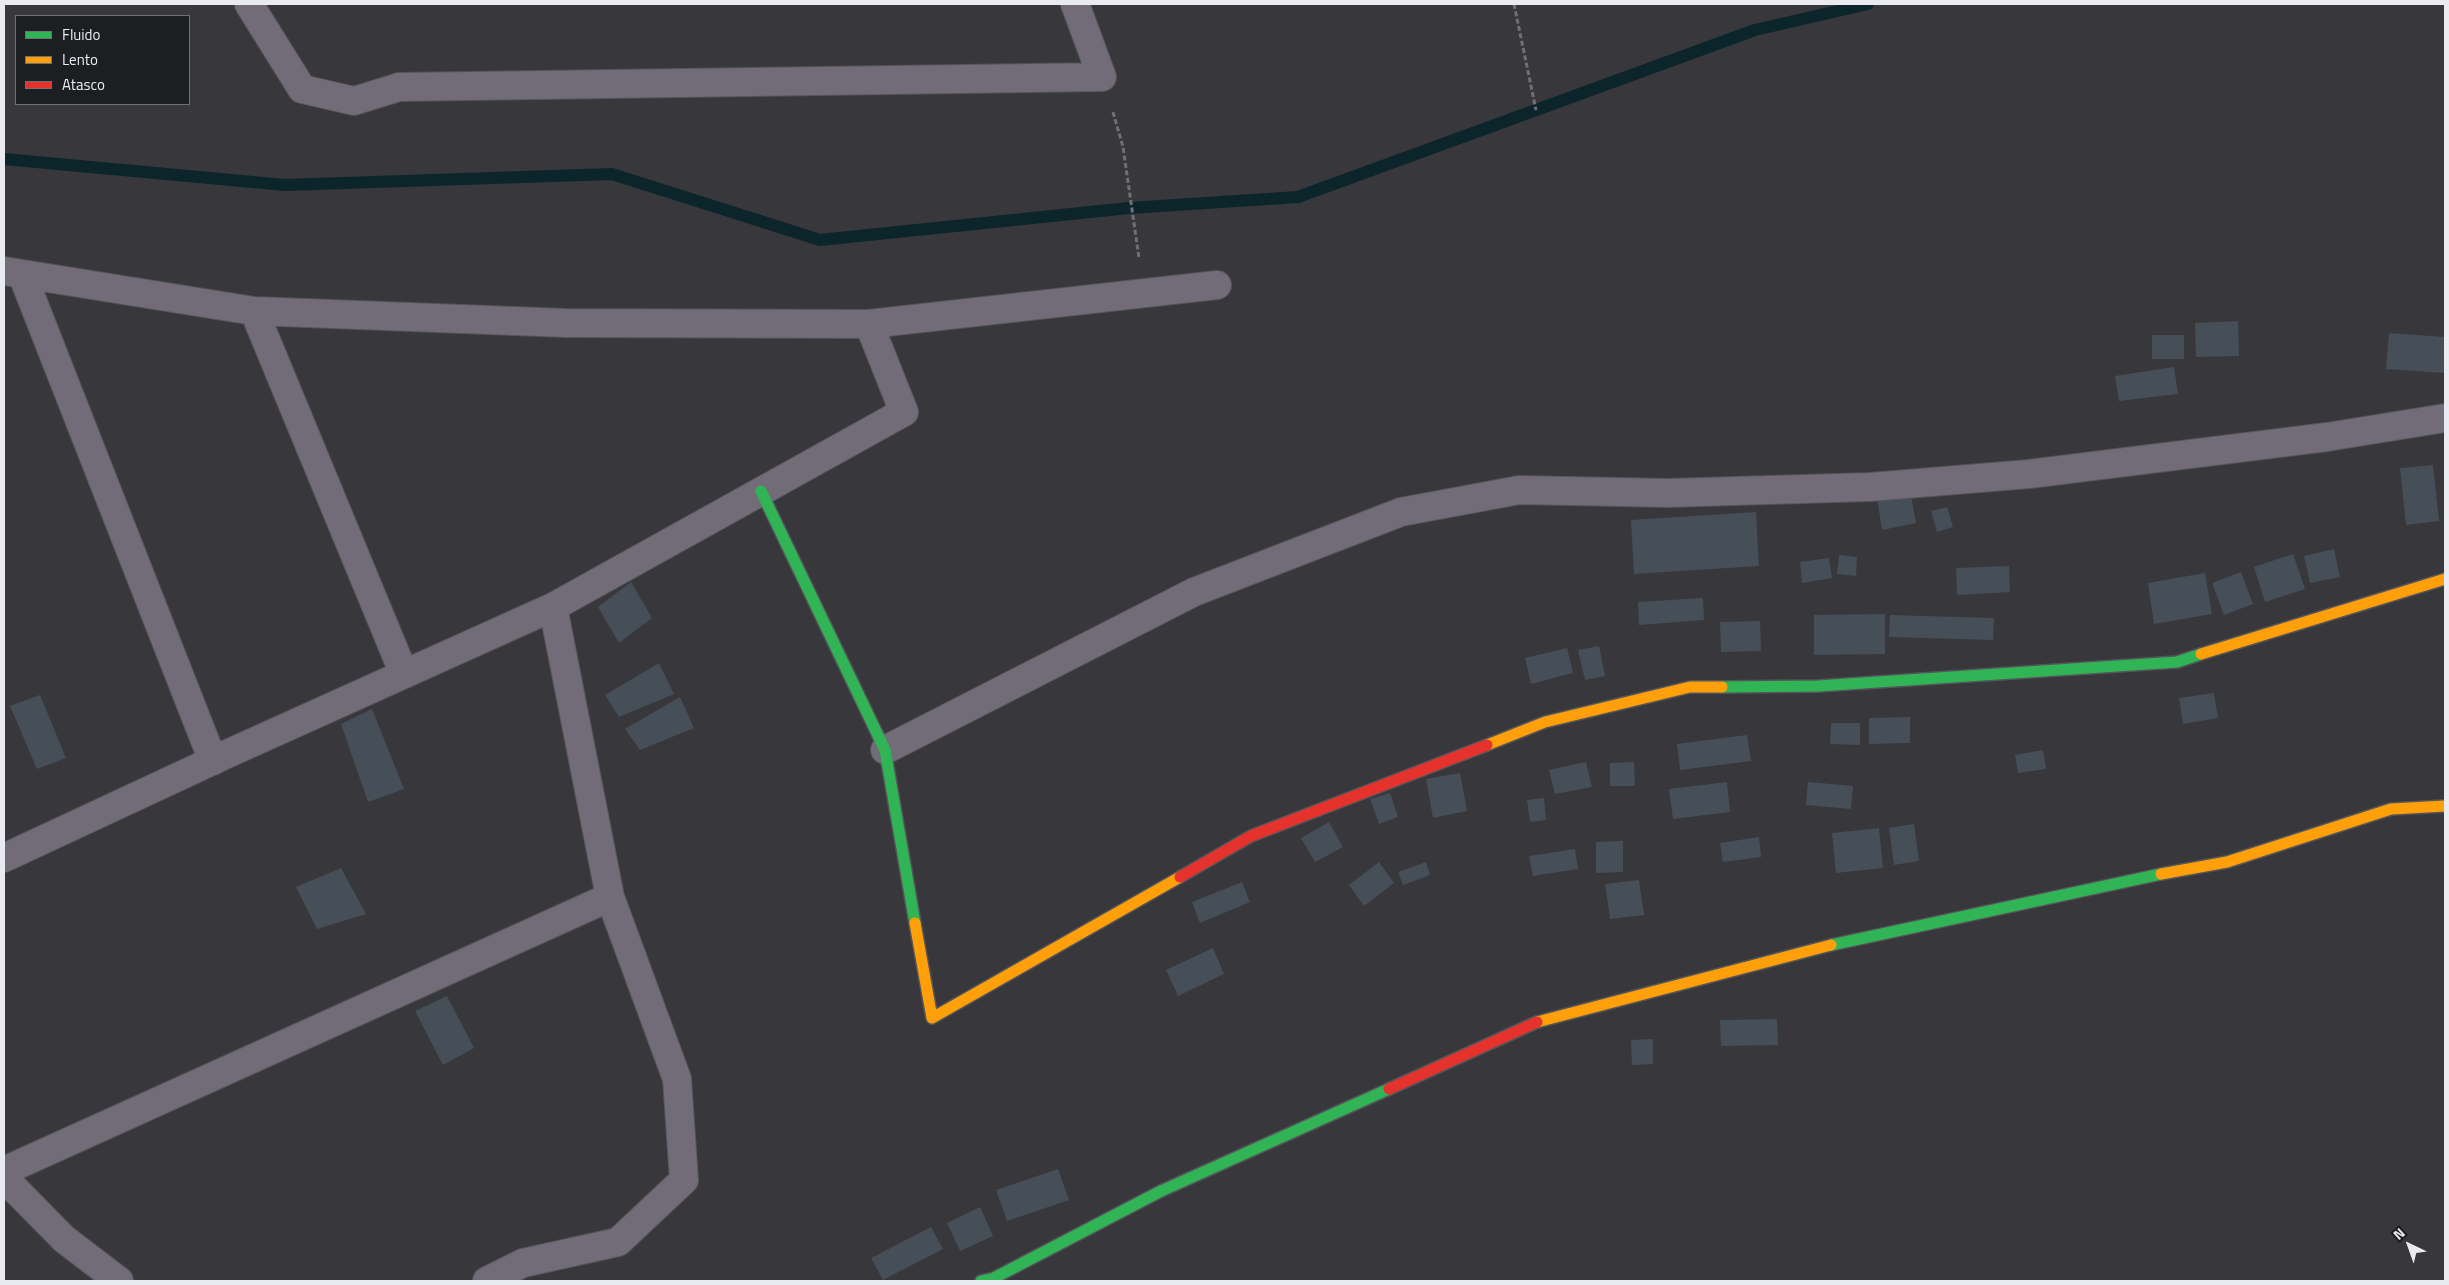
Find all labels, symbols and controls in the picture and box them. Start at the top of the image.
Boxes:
legend [15,15,190,105]
text: Fluido [62,23,100,46]
text: Lento [62,48,98,71]
text: Atasco [62,73,105,96]
north arrow [2384,1220,2434,1270]
text: N [2388,1222,2409,1245]

